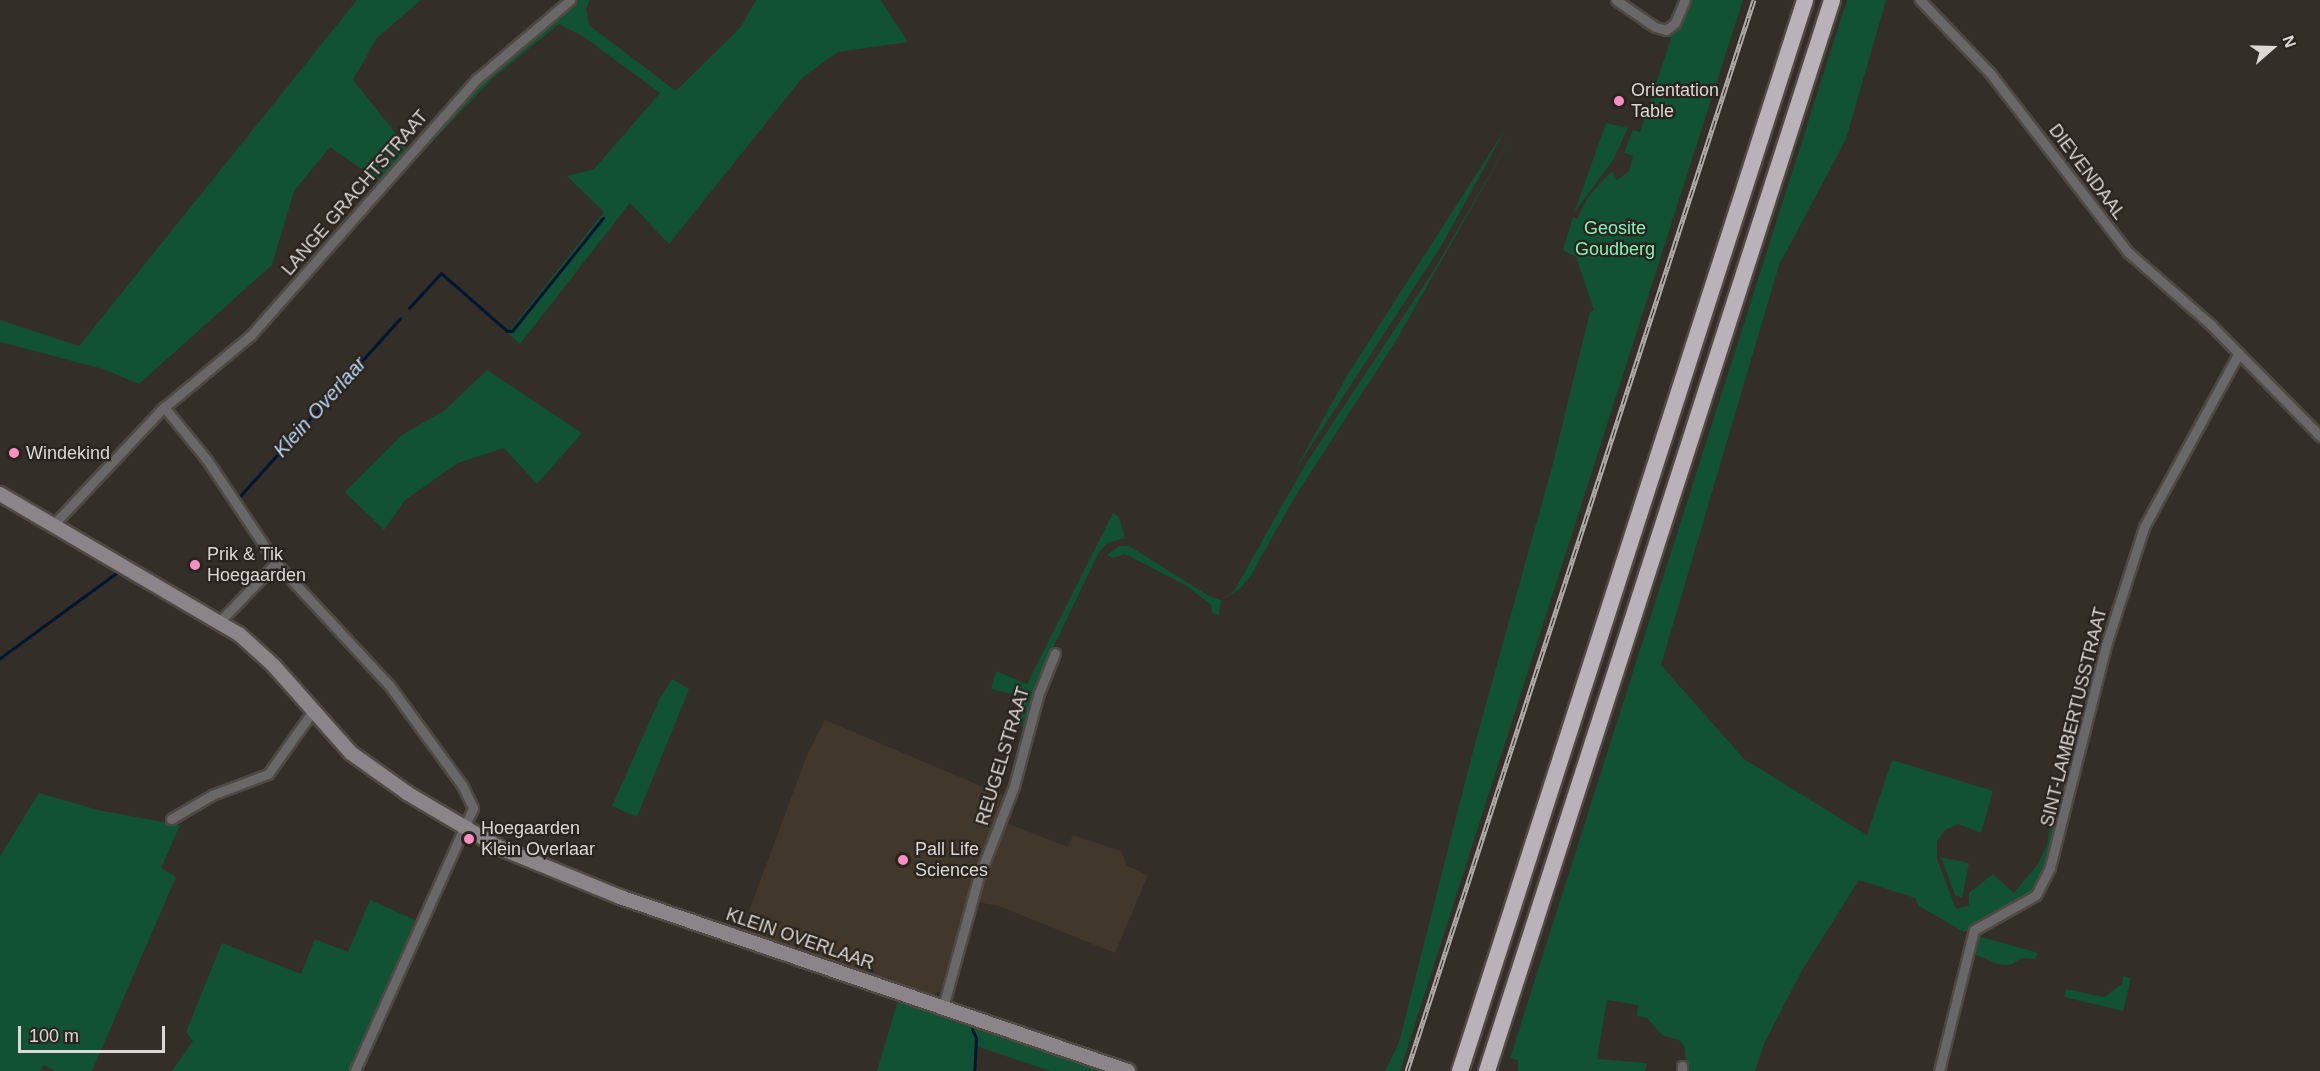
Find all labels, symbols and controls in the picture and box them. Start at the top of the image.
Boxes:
north arrow [2242,18,2302,78]
text: N [2279,33,2299,50]
place label: Orientation Table [1631,80,1719,122]
marker: Orientation Table [1612,94,1626,108]
street label: LANGE GRACHTSTRAAT [277,106,433,280]
street label: DIEVENDAAL [2044,120,2130,224]
park label: Geosite Goudberg [1575,218,1655,260]
water label: Klein Overlaar [269,352,371,462]
place label: Windekind [26,442,110,464]
marker: Windekind [7,446,21,460]
place label: Prik & Tik Hoegaarden [207,544,306,586]
marker: Prik & Tik Hoegaarden [188,558,202,572]
street label: SINT-LAMBERTUSSTRAAT [2036,605,2112,829]
street label: REUGELSTRAAT [972,684,1034,828]
place label: Hoegaarden Klein Overlaar [481,818,595,860]
marker: Hoegaarden Klein Overlaar [462,832,476,846]
place label: Pall Life Sciences [915,839,988,882]
marker: Pall Life Sciences [896,853,910,867]
street label: KLEIN OVERLAAR [723,904,877,974]
scale bar [21,1014,168,1052]
text: 100 m [29,1026,79,1046]

